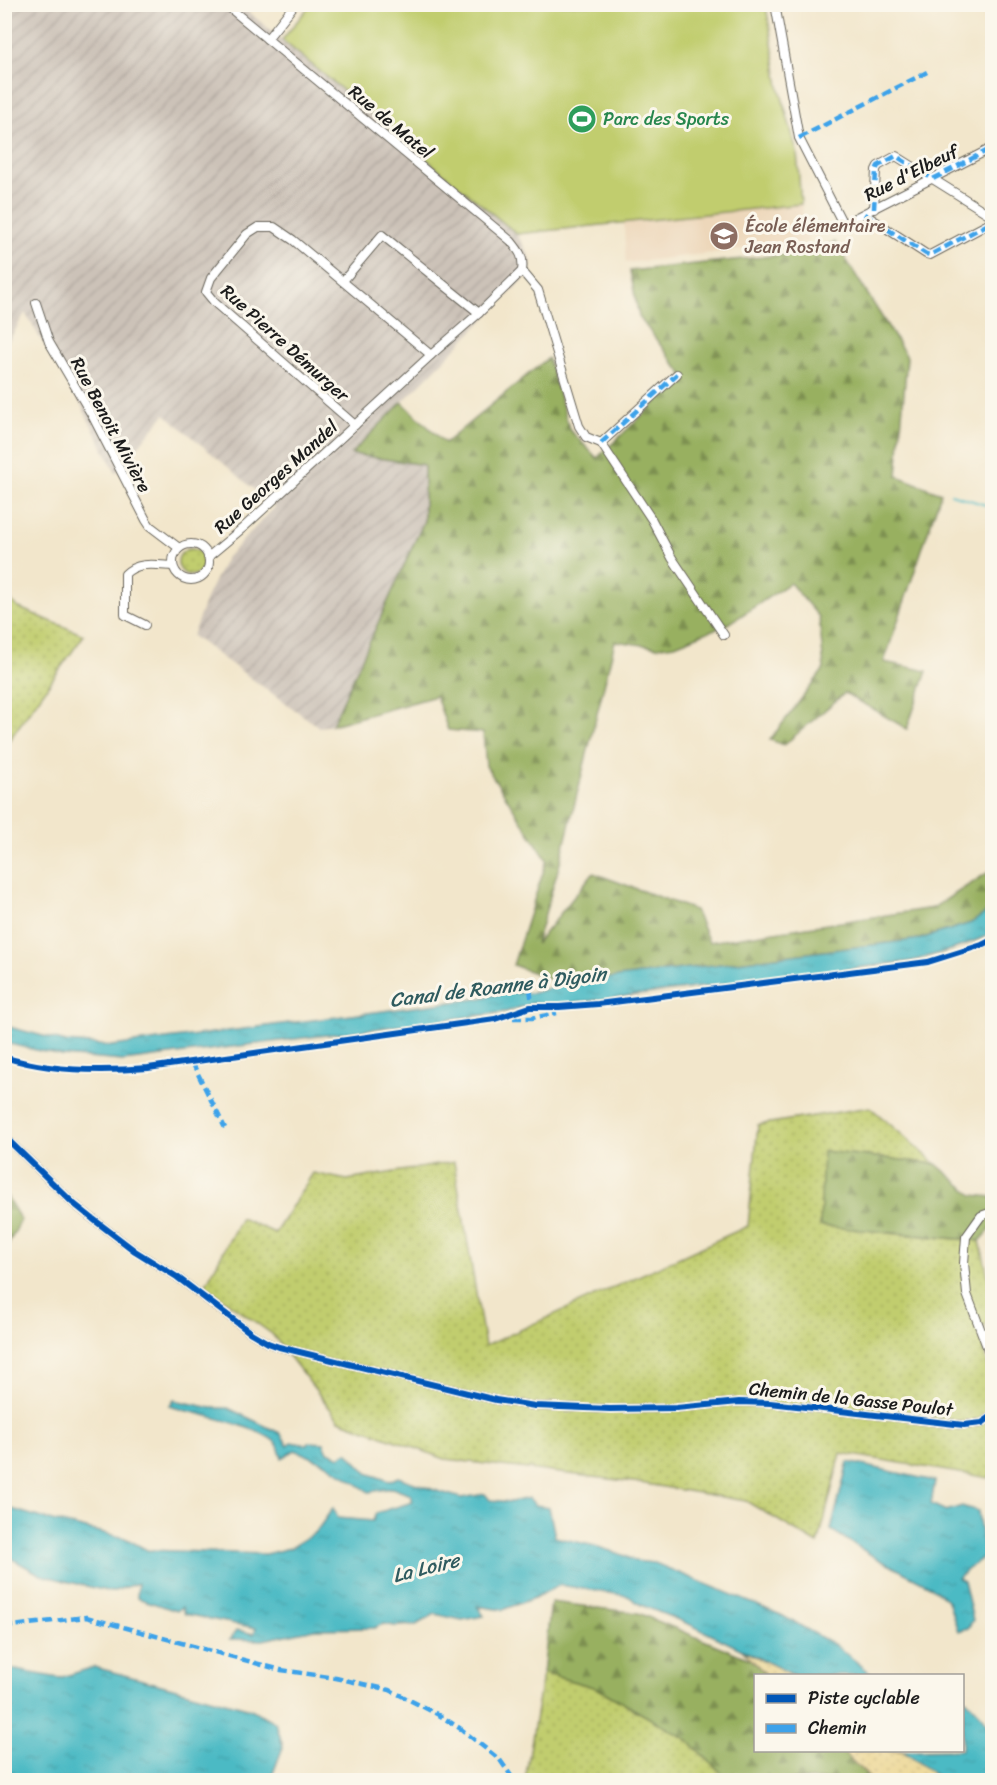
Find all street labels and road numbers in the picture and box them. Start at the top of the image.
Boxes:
street label: Rue de Matel [341,77,442,168]
street label: Rue d'Elbeuf [858,134,967,210]
street label: Rue Pierre Démurger [213,276,358,411]
street label: Rue Benoit Mivière [62,351,160,499]
street label: Rue Georges Mandel [206,411,346,542]
street label: Chemin de la Gasse Poulot [747,1372,955,1426]

